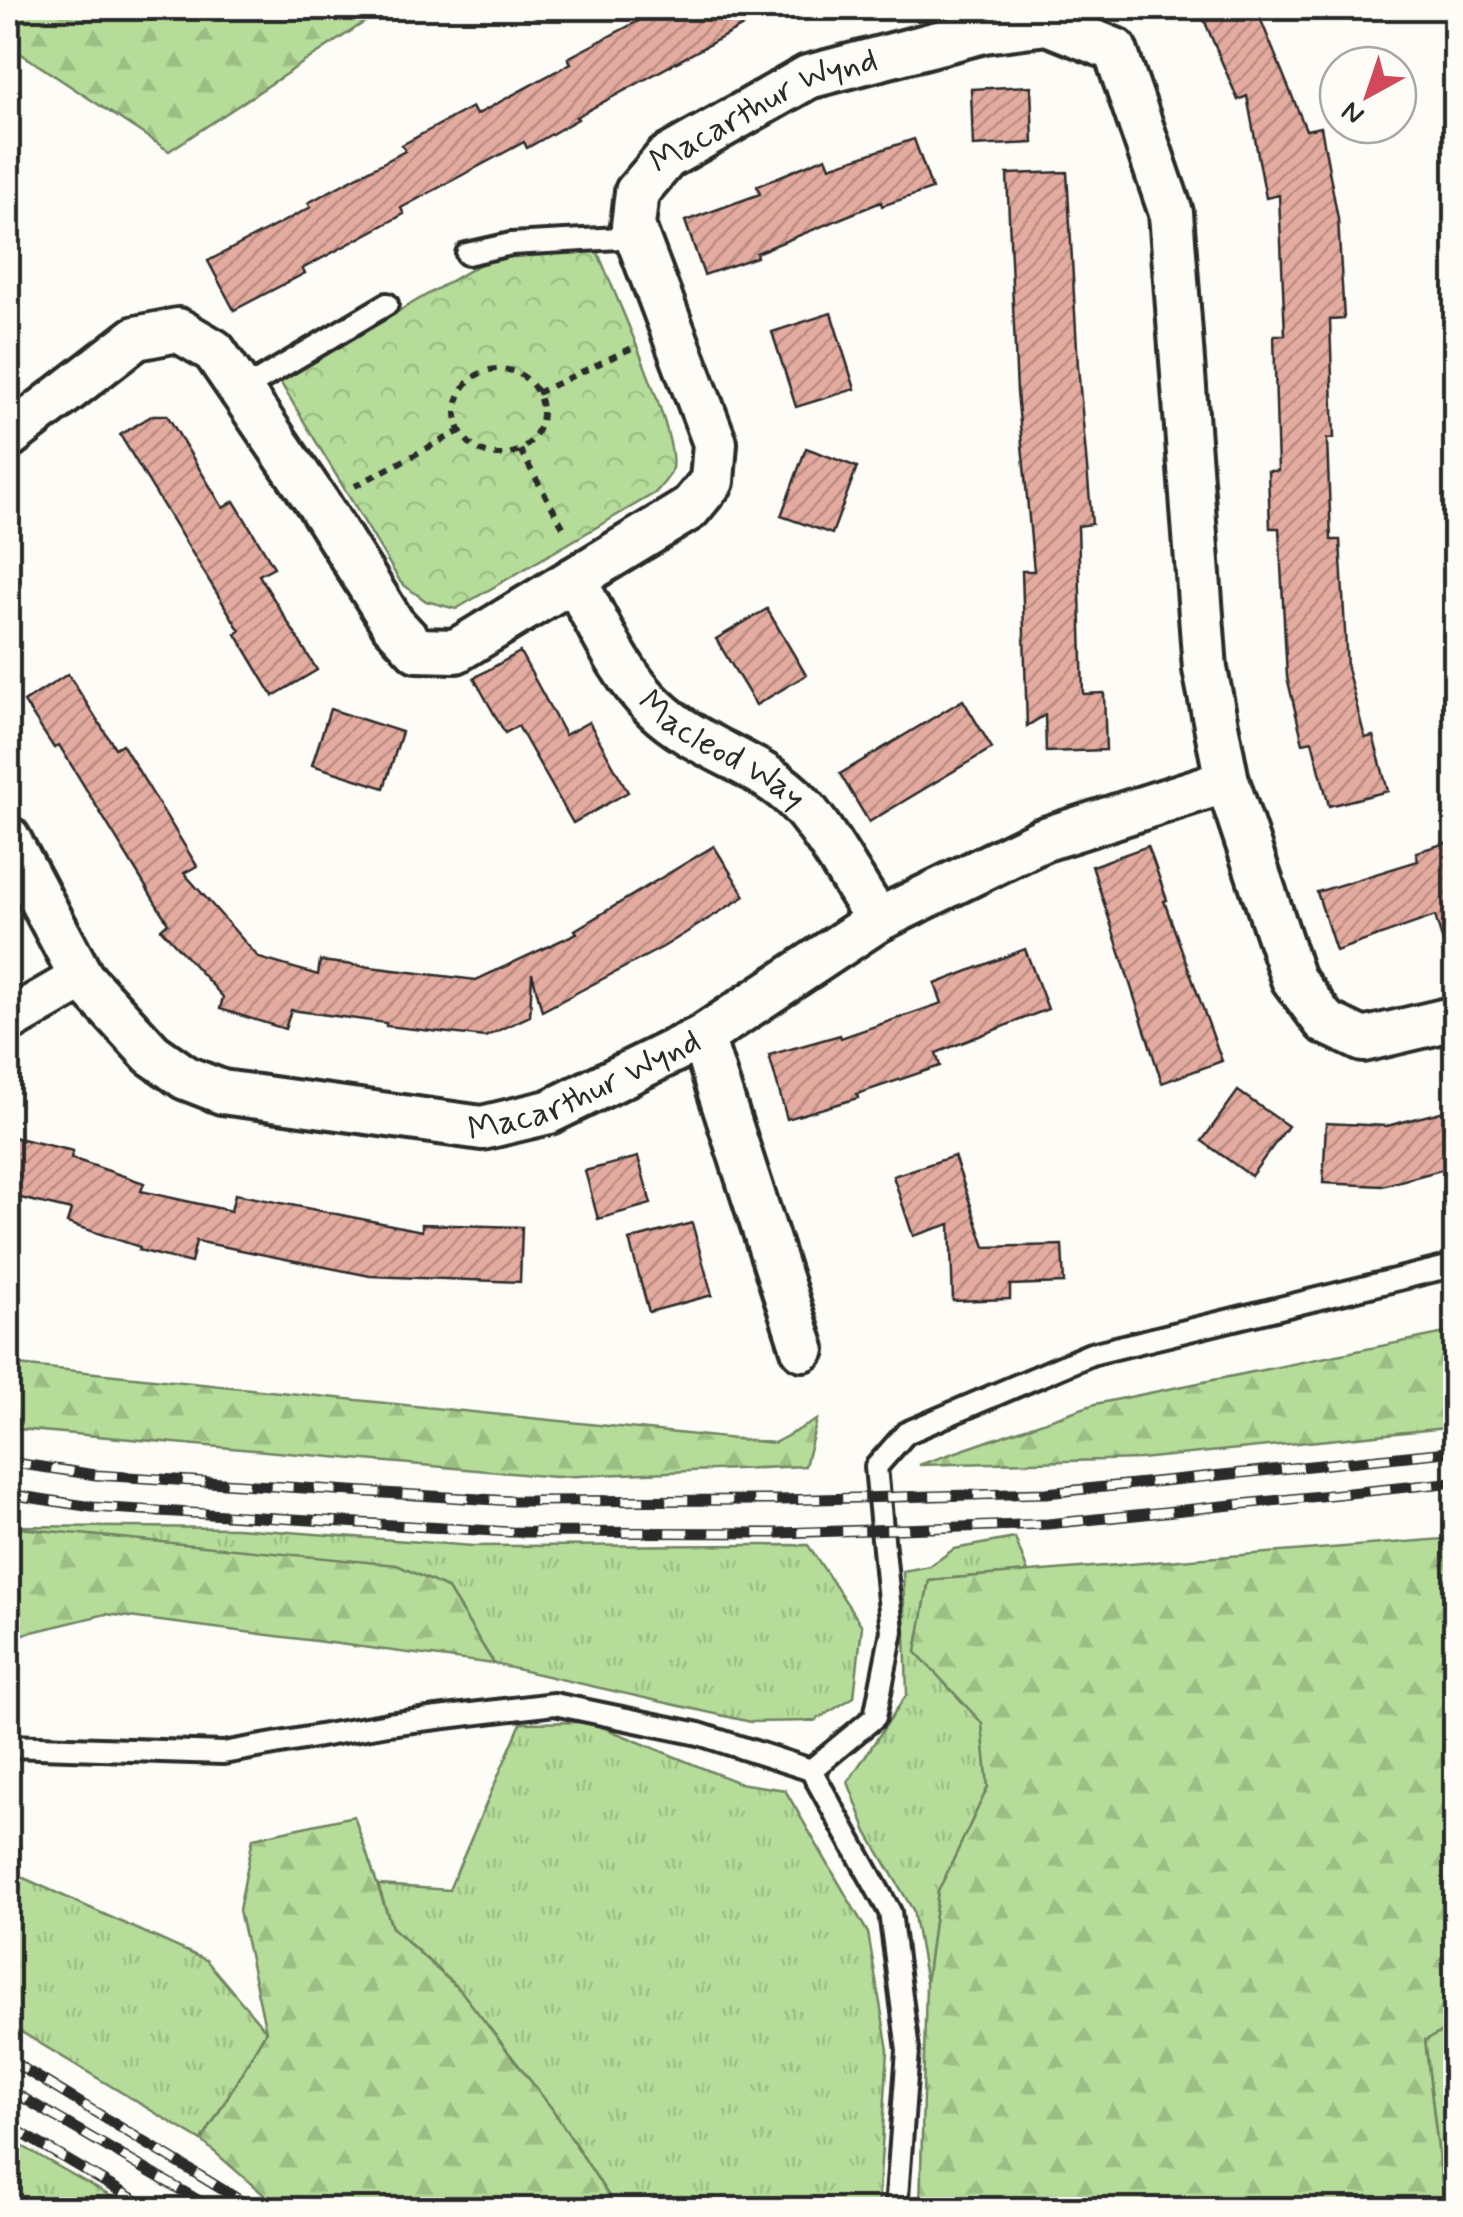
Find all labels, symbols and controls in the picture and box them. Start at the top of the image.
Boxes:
street label: Macarthur Wynd [642,37,882,185]
north arrow [1318,45,1418,145]
text: N [1334,92,1373,132]
street label: Macleod Way [627,680,816,820]
street label: Macarthur Wynd [463,1018,708,1154]

